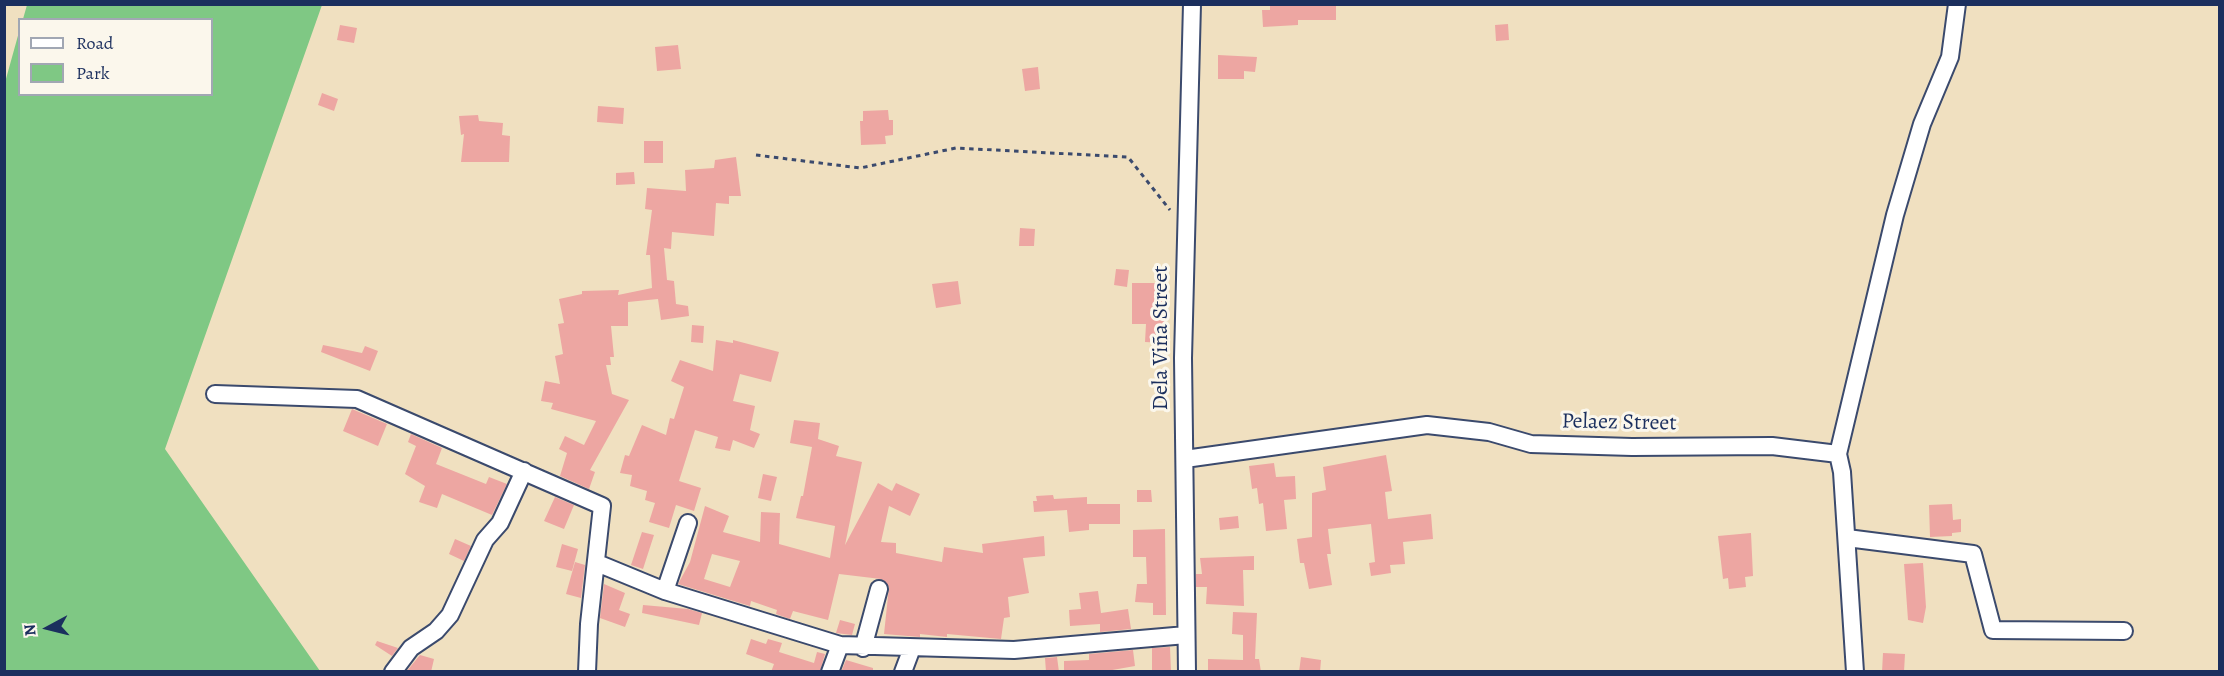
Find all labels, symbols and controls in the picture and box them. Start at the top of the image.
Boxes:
legend [18,18,213,96]
text: Road [76,31,113,55]
text: Park [76,61,110,85]
street label: Dela Viña Street [1149,265,1175,411]
street label: Pelaez Street [1561,409,1677,437]
north arrow [18,598,78,658]
text: N [19,623,42,637]

